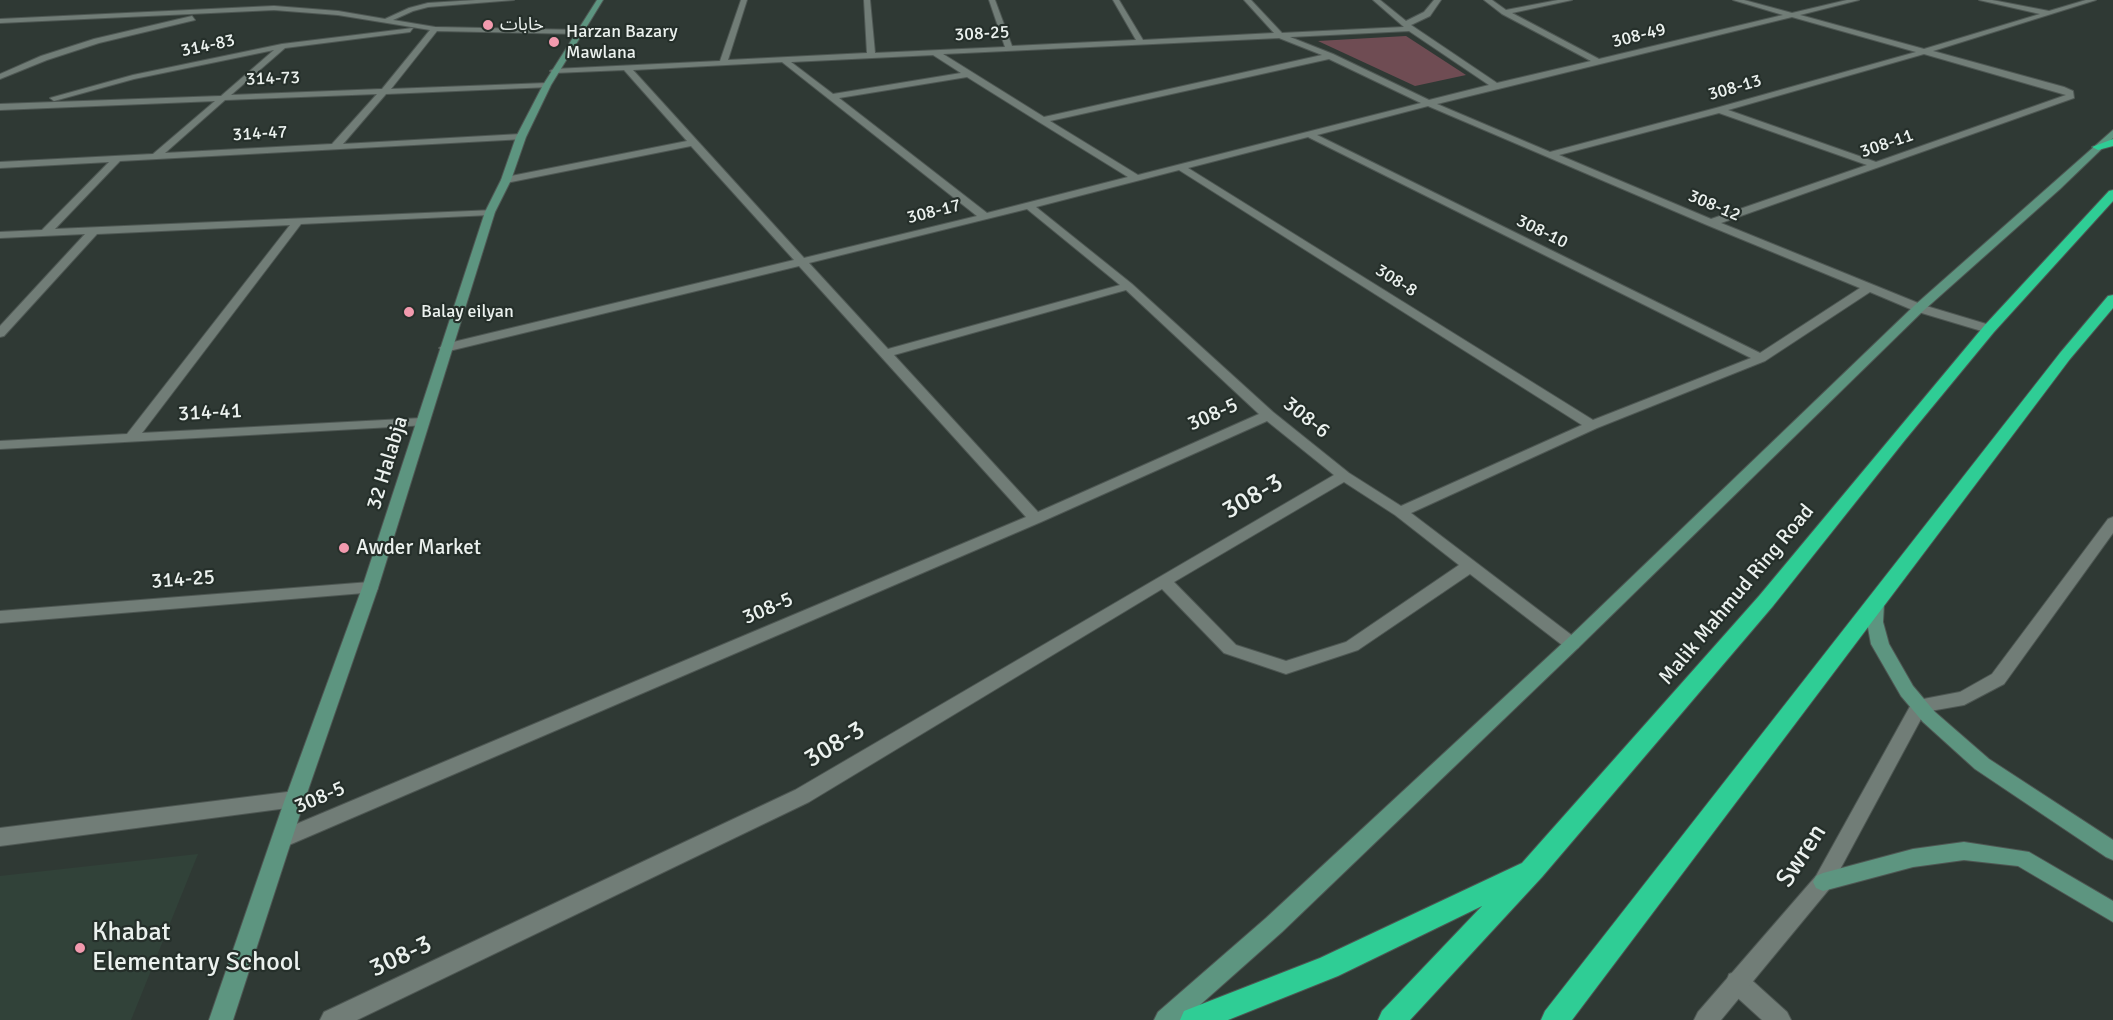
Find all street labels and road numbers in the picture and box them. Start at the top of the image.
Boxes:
street label: 308-49 [1610,19,1668,53]
street label: 308-25 [954,22,1010,46]
street label: 314-83 [179,30,237,62]
street label: 314-73 [246,67,300,91]
street label: 308-13 [1706,70,1764,106]
street label: 314-47 [232,122,288,146]
street label: 308-11 [1858,125,1916,163]
street label: 308-12 [1685,185,1743,227]
street label: 308-17 [905,195,963,229]
street label: 308-10 [1513,210,1571,254]
street label: 308-8 [1371,260,1421,302]
street label: 308-6 [1278,392,1334,444]
street label: 308-5 [1184,393,1242,437]
street label: 314-41 [177,399,243,427]
street label: 32 Halabja [362,413,414,513]
street label: 308-3 [1217,467,1289,527]
street label: Malik Mahmud Ring Road [1654,500,1820,690]
street label: 314-25 [150,565,216,595]
street label: 308-5 [739,587,797,631]
street label: 308-3 [799,715,871,775]
street label: 308-5 [291,776,349,820]
street label: Swren [1770,819,1834,893]
street label: 308-3 [365,929,437,985]

